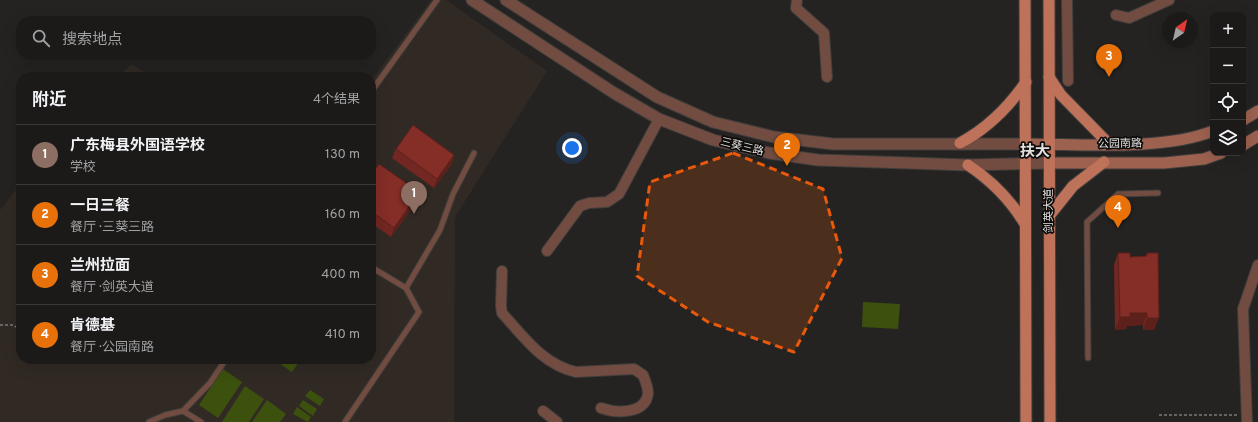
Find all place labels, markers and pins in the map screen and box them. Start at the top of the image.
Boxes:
pin: 3 [1096,44,1122,77]
pin: 2 [774,133,800,166]
pin: 1 [401,181,427,214]
pin: 4 [1105,195,1131,228]

